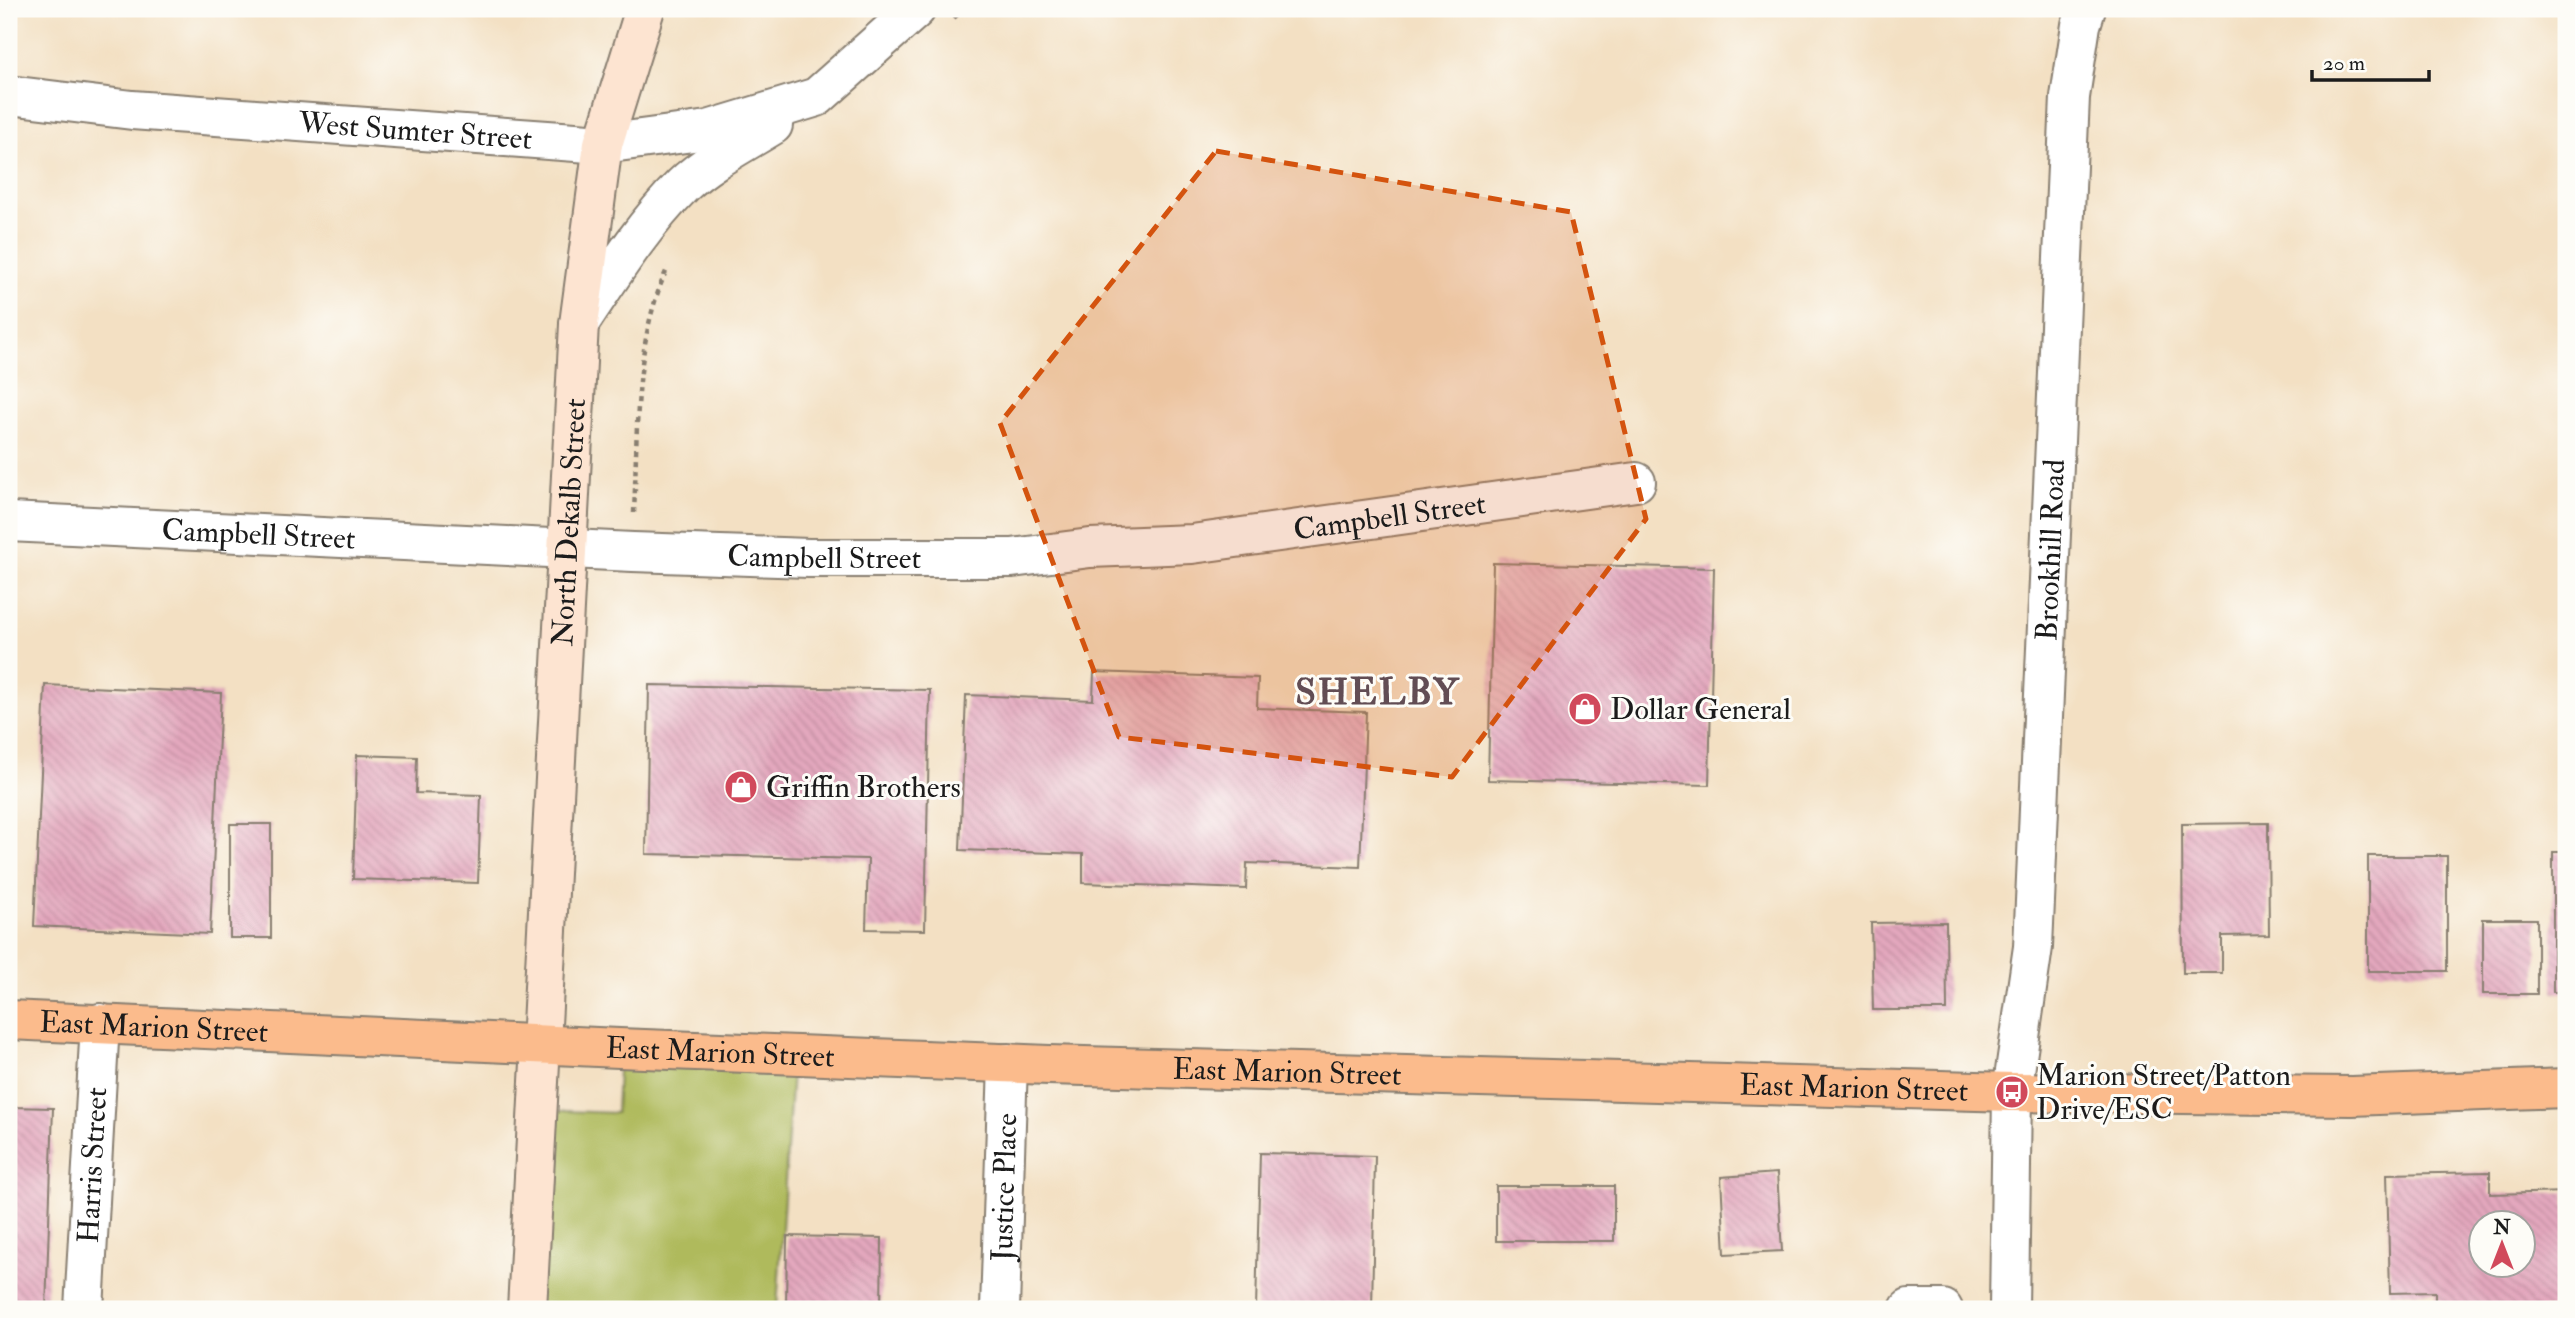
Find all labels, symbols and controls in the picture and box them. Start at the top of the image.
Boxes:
scale bar [2312,38,2430,82]
text: 20 m [2323,50,2365,77]
street label: West Sumter Street [296,104,534,158]
street label: North Dekalb Street [544,397,594,647]
street label: Brookhill Road [2028,458,2073,642]
street label: Campbell Street [1291,485,1488,549]
street label: Campbell Street [161,511,357,558]
street label: Campbell Street [727,537,921,577]
district label: SHELBY [1295,669,1461,716]
shop icon: Dollar General [1566,690,1604,728]
place label: Dollar General [1610,691,1791,728]
shop icon: Griffin Brothers [722,768,760,806]
place label: Griffin Brothers [766,769,961,806]
street label: East Marion Street [39,1003,269,1051]
street label: East Marion Street [605,1029,836,1076]
street label: East Marion Street [1172,1050,1402,1094]
place label: Marion Street/Patton Drive/ESC [2036,1057,2291,1128]
street label: East Marion Street [1739,1066,1969,1110]
bus stop icon: Marion Street/Patton Drive/ESC [1993,1073,2031,1111]
street label: Harris Street [70,1086,115,1244]
street label: Justice Place [984,1112,1025,1263]
north arrow [2466,1210,2536,1280]
text: N [2492,1216,2511,1240]

